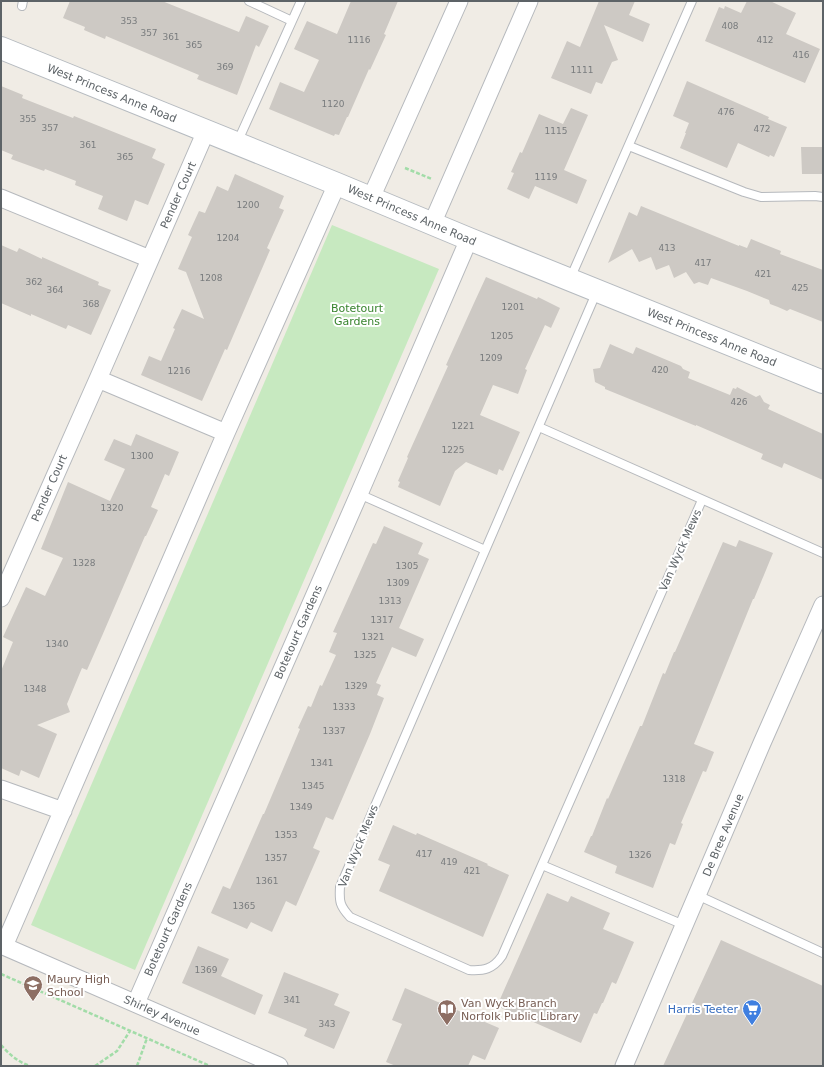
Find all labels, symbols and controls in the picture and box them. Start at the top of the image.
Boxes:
house number: 353 [120,16,138,26]
house number: 408 [721,21,739,31]
house number: 357 [140,28,158,38]
house number: 361 [162,32,180,42]
house number: 1116 [348,35,371,45]
house number: 412 [756,35,774,45]
house number: 365 [185,40,203,50]
house number: 416 [792,50,810,60]
street label: West Princess Anne Road [45,61,179,125]
house number: 369 [216,62,234,72]
house number: 1111 [571,65,593,75]
house number: 1120 [322,99,345,109]
house number: 476 [717,107,735,117]
house number: 355 [19,114,37,124]
house number: 357 [41,123,59,133]
house number: 472 [753,124,771,134]
house number: 1115 [545,126,567,136]
house number: 361 [79,140,97,150]
house number: 365 [116,152,134,162]
street label: Pender Court [158,159,199,231]
house number: 1119 [535,172,558,182]
street label: West Princess Anne Road [345,182,478,249]
house number: 1200 [237,200,260,210]
house number: 1204 [217,233,240,243]
house number: 413 [658,243,676,253]
house number: 417 [694,258,712,268]
house number: 421 [754,269,772,279]
house number: 1208 [200,273,223,283]
house number: 362 [25,277,43,287]
house number: 425 [791,283,809,293]
house number: 364 [46,285,64,295]
house number: 368 [82,299,100,309]
park label: Botetourt Gardens [331,302,384,328]
house number: 1201 [502,302,524,312]
street label: West Princess Anne Road [645,305,779,369]
house number: 1205 [491,331,513,341]
house number: 1209 [480,353,503,363]
house number: 420 [651,365,669,375]
house number: 1216 [168,366,191,376]
house number: 426 [730,397,748,407]
house number: 1221 [452,421,474,431]
house number: 1225 [442,445,464,455]
house number: 1300 [131,451,154,461]
street label: Pender Court [29,452,70,524]
house number: 1320 [101,503,124,513]
street label: Van Wyck Mews [657,507,704,593]
house number: 1328 [73,558,96,568]
house number: 1305 [396,561,418,571]
house number: 1309 [387,578,410,588]
street label: Botetourt Gardens [272,583,325,681]
house number: 1313 [379,596,401,606]
house number: 1317 [371,615,393,625]
house number: 1321 [362,632,384,642]
house number: 1340 [46,639,69,649]
house number: 1325 [354,650,376,660]
house number: 1329 [345,681,368,691]
house number: 1348 [24,684,47,694]
house number: 1333 [333,702,355,712]
house number: 1337 [323,726,345,736]
house number: 1341 [311,758,333,768]
house number: 1318 [663,774,686,784]
house number: 1345 [302,781,324,791]
street label: De Bree Avenue [700,792,747,878]
house number: 1349 [290,802,313,812]
street label: Van Wyck Mews [336,803,381,889]
house number: 1353 [275,830,297,840]
house number: 417 [415,849,433,859]
house number: 1326 [629,850,652,860]
house number: 1357 [265,853,287,863]
house number: 419 [440,857,458,867]
house number: 421 [463,866,481,876]
house number: 1361 [256,876,278,886]
street label: Botetourt Gardens [142,880,195,978]
house number: 1365 [233,901,255,911]
house number: 1369 [195,965,218,975]
place label: Maury High School [47,973,110,999]
school or university icon: Maury High School [22,974,44,1002]
street label: Shirley Avenue [122,993,202,1038]
house number: 341 [283,995,301,1005]
place label: Van Wyck Branch Norfolk Public Library [461,997,579,1023]
library icon: Van Wyck Branch Norfolk Public Library [436,998,458,1026]
supermarket icon: Harris Teeter [741,998,763,1026]
place label: Harris Teeter [668,1003,738,1016]
house number: 343 [318,1019,336,1029]

